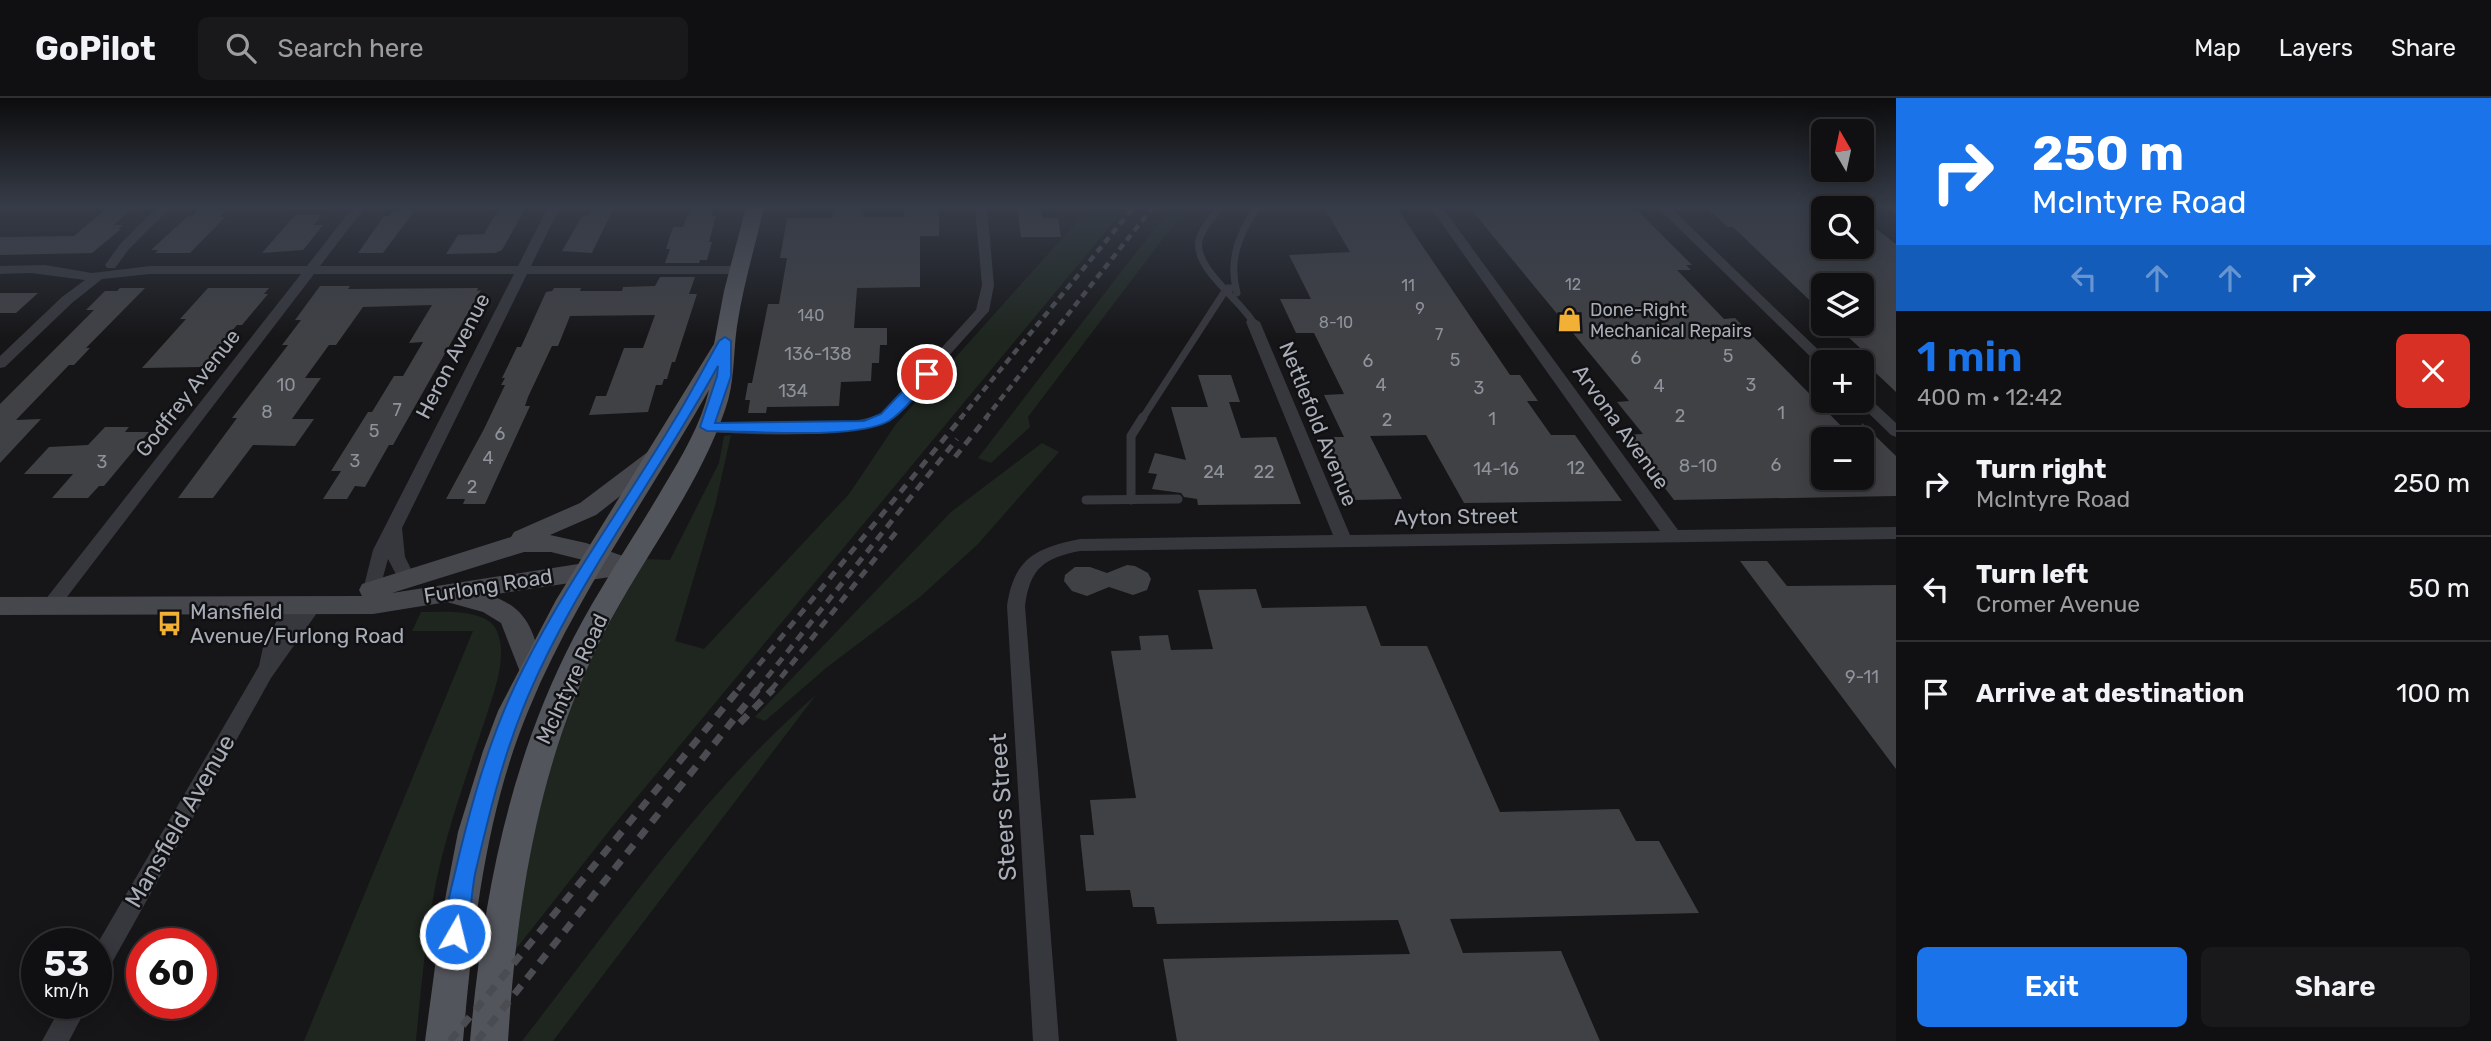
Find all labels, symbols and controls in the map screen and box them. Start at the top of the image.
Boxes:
search box [198,17,688,80]
text: GoPilot [35,29,156,68]
icon: search [222,29,260,67]
text: Search here [278,33,423,64]
text: Map [2194,34,2241,62]
text: Layers [2279,34,2353,62]
text: Share [2391,34,2456,62]
north arrow [1811,119,1874,182]
map controls [1811,119,1874,490]
text: 250 m [2032,124,2184,182]
icon: right [1917,126,2008,217]
text: McIntyre Road [2032,183,2247,221]
button: search [1811,196,1874,259]
icon: left [2065,259,2103,297]
icon: ahead [2138,259,2176,297]
icon: ahead [2211,259,2249,297]
icon: right [2284,259,2322,297]
button: layers [1811,273,1874,336]
house number: 12 [1565,275,1581,294]
house number: 11 [1401,276,1415,295]
street label: Heron Avenue [410,289,495,423]
house number: 9 [1415,299,1425,318]
place label: Done-Right Mechanical Repairs [1590,299,1752,342]
house number: 140 [798,306,824,325]
shop icon: Done-Right Mechanical Repairs [1556,306,1584,334]
house number: 8-10 [1319,313,1353,332]
street label: Godfrey Avenue [130,324,245,462]
house number: 7 [1435,325,1443,344]
text: 1 min [1917,332,2023,382]
button: close [2396,334,2470,408]
street label: Nettlefold Avenue [1274,338,1363,510]
house number: 136-138 [784,343,852,365]
pin [897,344,957,404]
house number: 5 [1723,345,1733,367]
house number: 6 [1631,347,1642,369]
house number: 5 [1450,349,1460,371]
house number: 6 [1363,350,1374,372]
button: + [1811,350,1874,413]
icon: arrive [908,355,946,393]
street label: Arvona Avenue [1568,360,1675,494]
house number: 10 [276,374,296,396]
house number: 4 [1375,374,1387,396]
house number: 3 [1746,374,1756,396]
house number: 4 [1653,375,1665,397]
house number: 3 [1474,377,1484,399]
house number: 134 [778,380,808,402]
text: 400 m · 12:42 [1917,383,2062,411]
house number: 7 [392,399,402,421]
house number: 8 [261,401,273,423]
house number: 1 [1777,402,1785,424]
house number: 2 [1675,405,1685,427]
house number: 1 [1488,408,1496,430]
house number: 2 [1382,409,1392,431]
house number: 5 [369,420,379,442]
house number: 6 [495,423,506,445]
button: − [1811,427,1874,490]
house number: 4 [482,447,494,469]
house number: 3 [350,450,360,472]
house number: 3 [97,451,107,473]
house number: 6 [1771,454,1782,476]
text: Turn right [1976,454,2106,485]
house number: 8-10 [1679,455,1717,477]
house number: 12 [1567,457,1585,479]
house number: 14-16 [1473,458,1519,480]
house number: 24 [1203,461,1225,483]
house number: 22 [1253,461,1275,483]
icon: right [1917,465,1955,503]
text: 250 m [2393,468,2470,499]
house number: 2 [467,476,477,498]
text: McIntyre Road [1976,485,2130,513]
street label: Ayton Street [1394,503,1518,530]
text: Turn left [1976,559,2088,590]
street label: Furlong Road [422,563,554,608]
icon: left [1917,570,1955,608]
text: 50 m [2409,573,2470,604]
text: Cromer Avenue [1976,590,2140,618]
place label: Mansfield Avenue/Furlong Road [190,599,404,648]
bus stop icon: Mansfield Avenue/Furlong Road [156,610,184,638]
street label: McIntyre Road [530,610,613,748]
house number: 9-11 [1845,666,1879,688]
icon: arrive [1917,675,1955,713]
text: Arrive at destination [1976,678,2244,709]
text: 100 m [2396,678,2470,709]
street label: Mansfield Avenue [119,730,241,912]
street label: Steers Street [984,732,1022,882]
position arrow [418,897,492,971]
speed limit sign: 60 [126,928,217,1019]
text: 53 [44,943,89,985]
button: Exit [1917,947,2187,1027]
button: Share [2201,947,2470,1027]
text: km/h [44,980,89,1002]

